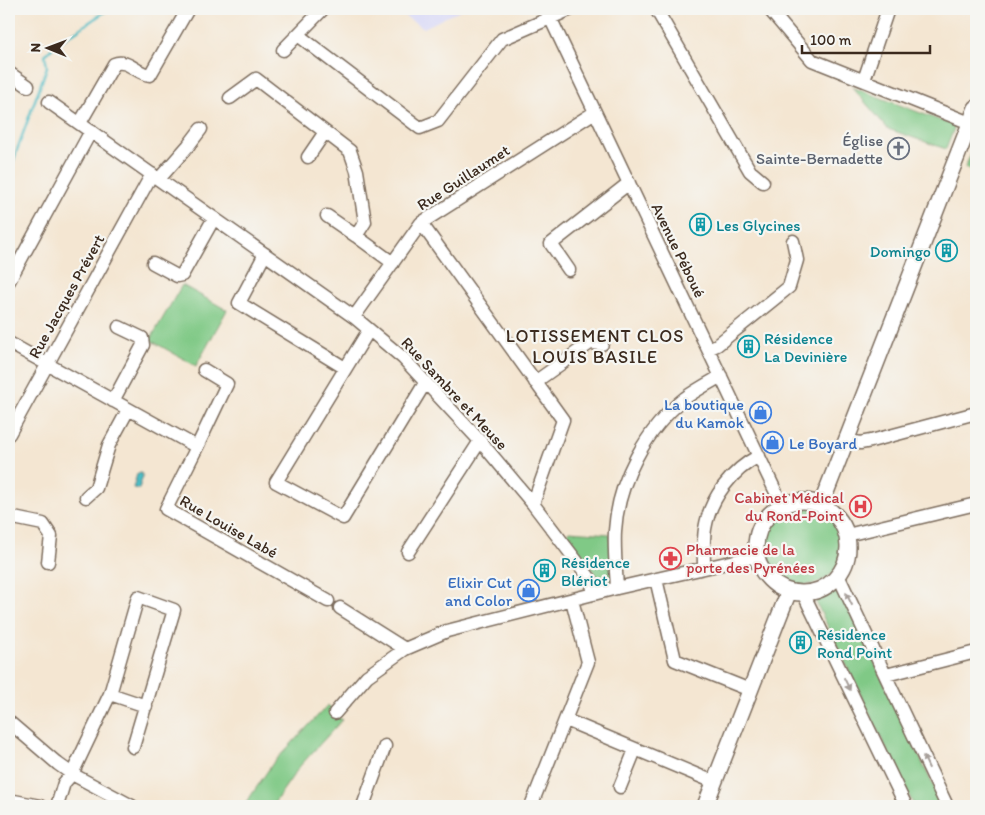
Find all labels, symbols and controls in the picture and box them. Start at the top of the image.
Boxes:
north arrow [22,22,72,72]
scale bar [802,22,930,54]
text: 100 m [810,31,852,49]
text: N [27,43,44,53]
place label: Église Sainte-Bernadette [756,131,883,168]
church icon: Église Sainte-Bernadette [887,137,911,161]
street label: Rue Guillaumet [413,140,513,214]
street label: Avenue Péboué [647,200,710,301]
building icon: Les Glycines [688,213,712,237]
place label: Les Glycines [716,216,801,235]
street label: Rue Jacques Prévert [24,231,108,362]
building icon: Domingo [935,239,959,263]
place label: Domingo [870,242,931,261]
district label: LOTISSEMENT CLOS LOUIS BASILE [506,325,684,368]
place label: Résidence La Devinière [764,329,847,366]
street label: Rue Sambre et Meuse [397,333,512,454]
building icon: Résidence La Devinière [736,335,760,359]
place label: La boutique du Kamok [664,395,745,432]
shop icon: La boutique du Kamok [748,401,772,425]
shop icon: Le Boyard [761,431,785,455]
place label: Le Boyard [789,434,857,453]
place label: Cabinet Médical du Rond-Point [734,488,844,525]
street label: Rue Louise Labé [177,491,281,562]
hospital icon: Cabinet Médical du Rond-Point [848,494,872,518]
place label: Pharmacie de la porte des Pyrénées [686,540,815,577]
pharmacy icon: Pharmacie de la porte des Pyrénées [658,546,682,570]
place label: Résidence Blériot [561,553,630,590]
building icon: Résidence Blériot [533,559,557,583]
place label: Elixir Cut and Color [445,573,513,610]
shop icon: Elixir Cut and Color [516,579,540,603]
one-way arrow [845,592,853,607]
place label: Résidence Rond Point [817,625,892,662]
building icon: Résidence Rond Point [789,631,813,655]
one-way arrow [843,676,851,691]
one-way arrow [922,755,930,769]

